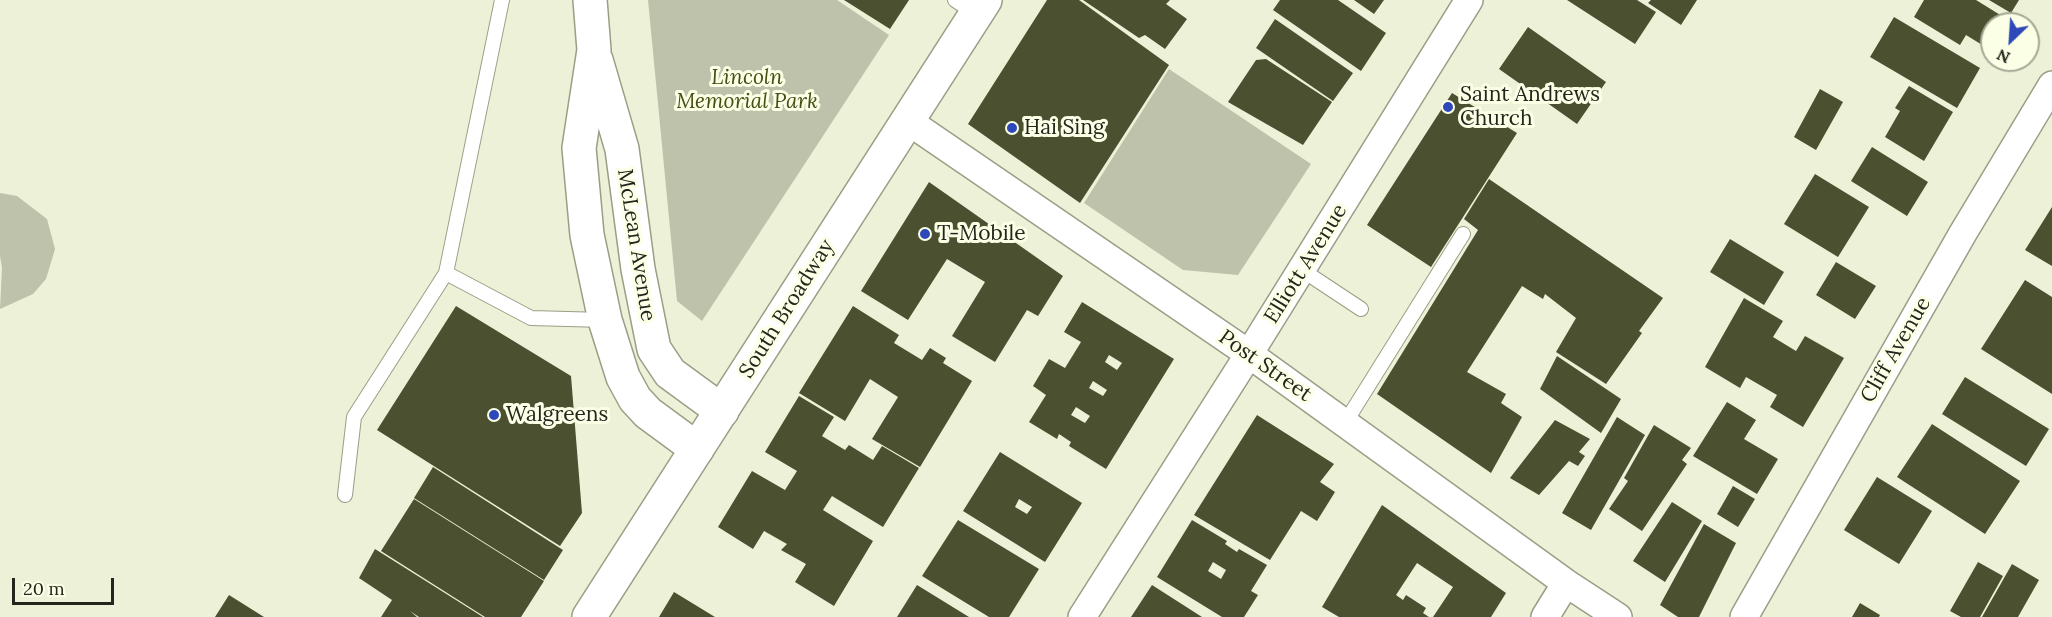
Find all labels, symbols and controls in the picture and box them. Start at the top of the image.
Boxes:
north arrow [1980,12,2040,72]
text: N [1993,45,2013,68]
park label: Lincoln Memorial Park [676,65,818,115]
place label: Saint Andrews Church [1460,82,1600,132]
marker: Saint Andrews Church [1441,100,1455,114]
place label: Hai Sing [1024,115,1105,141]
marker: Hai Sing [1005,121,1019,135]
street label: McLean Avenue [612,167,660,323]
street label: Elliott Avenue [1259,200,1353,328]
place label: T-Mobile [937,221,1026,247]
marker: T-Mobile [918,227,932,241]
street label: South Broadway [734,235,840,383]
street label: Cliff Avenue [1856,293,1936,407]
street label: Post Street [1214,325,1316,407]
place label: Walgreens [506,402,608,428]
marker: Walgreens [487,408,501,422]
scale bar [15,566,117,604]
text: 20 m [23,577,65,600]

